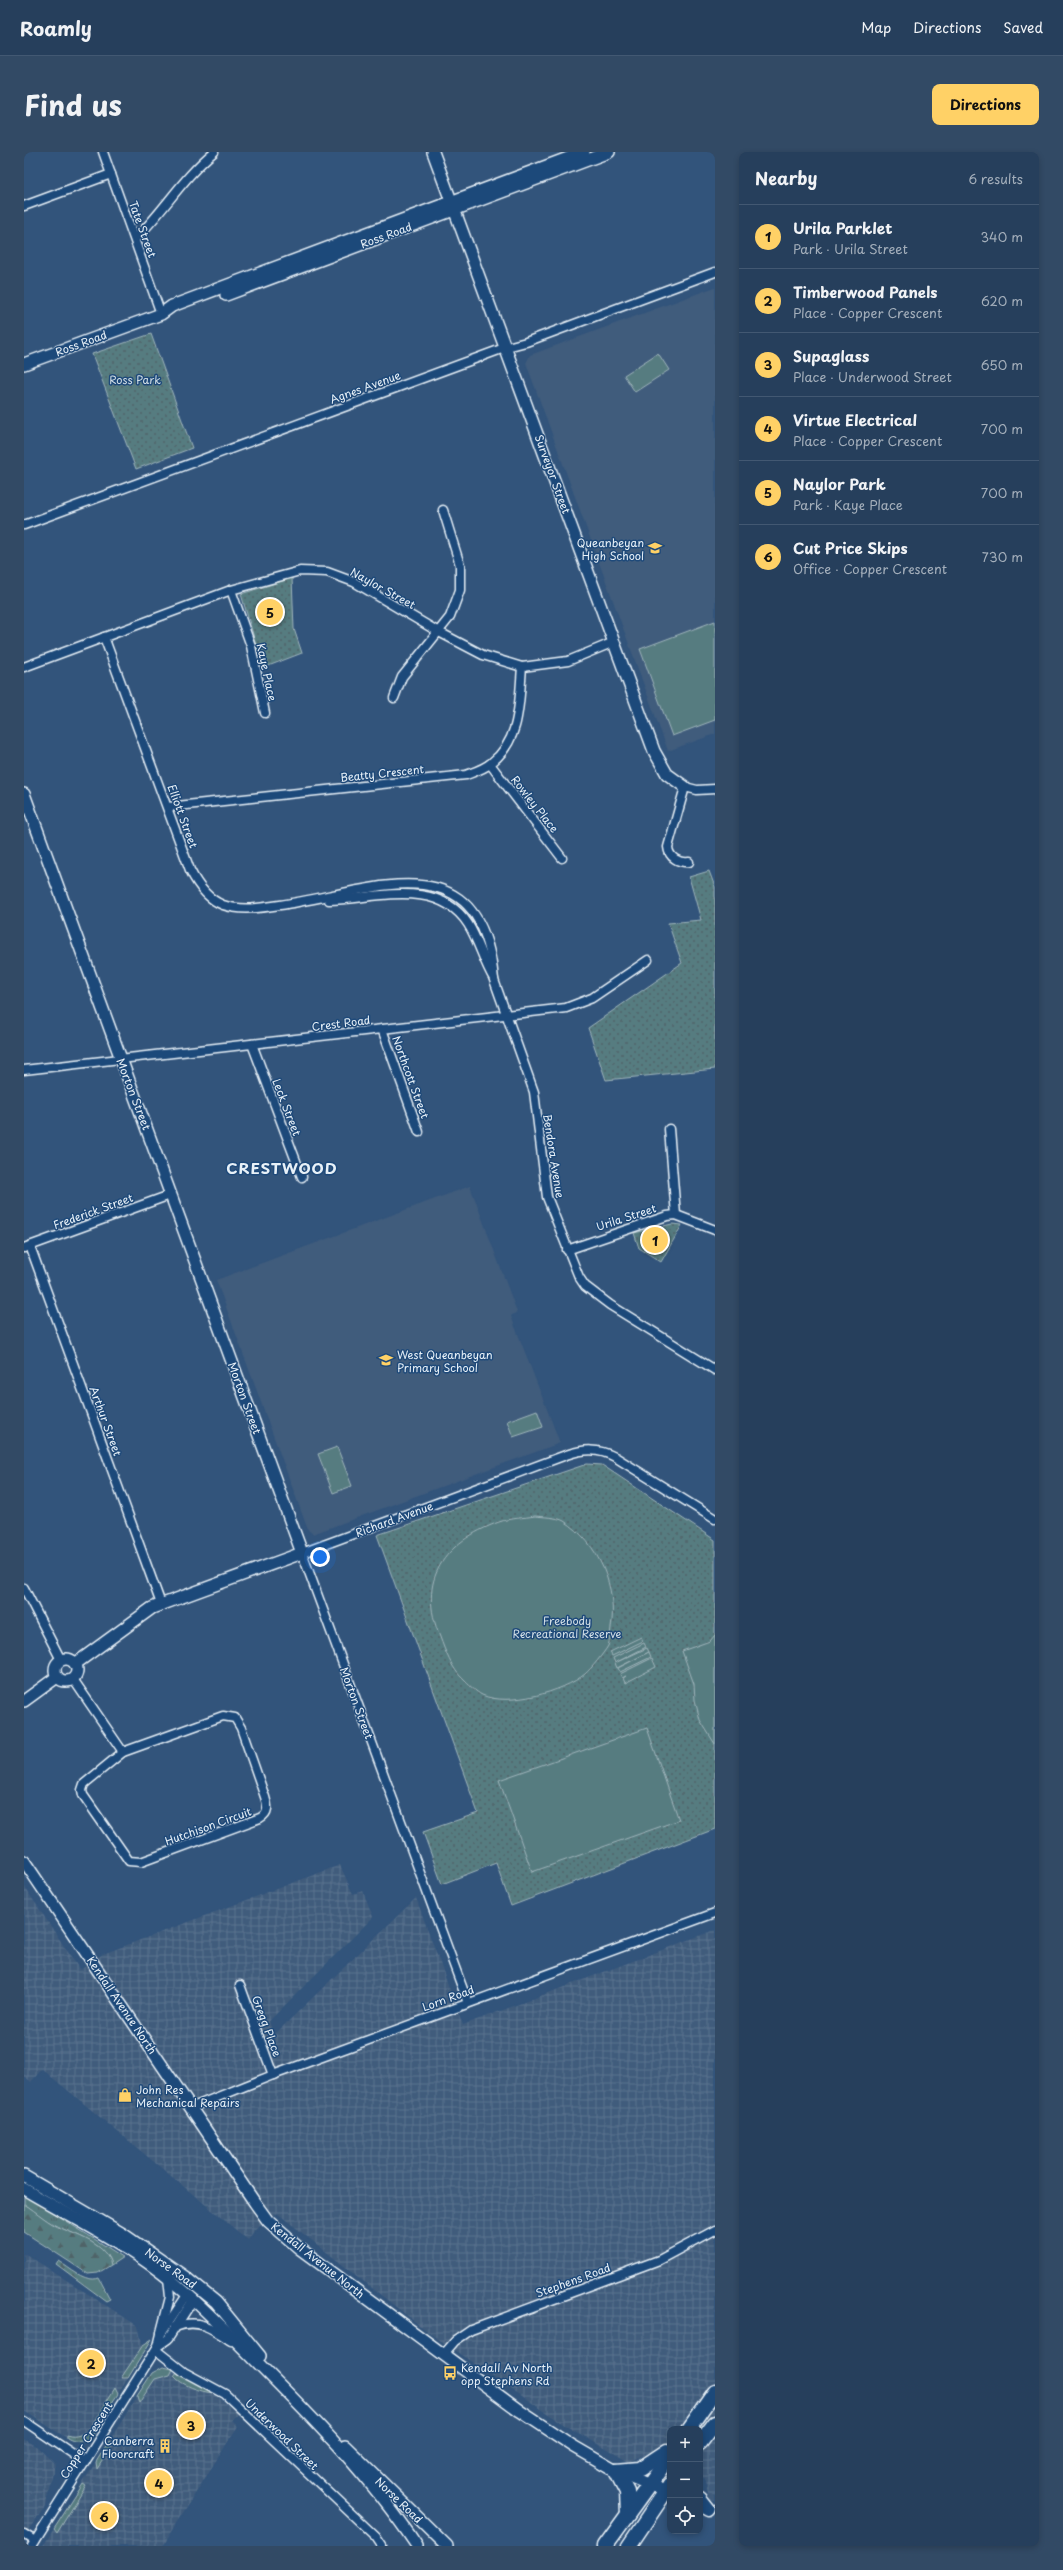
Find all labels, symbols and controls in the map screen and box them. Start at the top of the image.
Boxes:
text: Roamly [20,14,92,42]
text: Map [861,17,891,38]
text: Directions [913,17,981,38]
text: Saved [1003,17,1043,38]
text: Find us [24,83,122,126]
button: Directions [932,84,1039,125]
text: Nearby [755,165,817,191]
text: 6 results [968,169,1023,188]
street label: Tate Street [125,198,161,260]
text: Urila Parklet [793,216,892,239]
street label: Ross Road [358,218,414,252]
text: 1 [765,227,771,246]
text: 340 m [980,227,1023,246]
text: Park · Urila Street [793,239,908,258]
text: Timberwood Panels [793,280,937,303]
text: 2 [763,291,773,310]
text: 620 m [981,291,1023,310]
text: Place · Copper Crescent [793,303,942,322]
street label: Ross Road [53,326,109,360]
text: Supaglass [793,344,869,367]
text: 3 [764,355,772,374]
text: 650 m [981,355,1023,374]
street label: Agnes Avenue [327,366,403,408]
text: Place · Underwood Street [793,367,952,386]
park label: Ross Park [109,371,161,388]
text: Virtue Electrical [793,408,917,431]
text: 4 [764,419,772,438]
text: 700 m [981,419,1023,438]
text: Place · Copper Crescent [793,431,942,450]
street label: Surveyor Street [531,432,575,516]
text: Naylor Park [793,472,886,495]
text: 5 [764,483,772,502]
text: 700 m [981,483,1023,502]
text: Park · Kaye Place [793,495,903,514]
place label: Queanbeyan High School [577,534,644,564]
text: Cut Price Skips [793,536,908,559]
school or university icon: Queanbeyan High School [647,540,663,556]
text: 6 [763,547,773,566]
text: 730 m [982,547,1023,566]
text: Office · Copper Crescent [793,559,947,578]
street label: Naylor Street [347,563,419,613]
pin: 5 [257,597,283,627]
street label: Kaye Place [253,642,281,703]
street label: Beatty Crescent [339,760,425,786]
street label: Rowley Place [507,772,563,836]
street label: Elliott Street [164,782,203,851]
street label: Crest Road [311,1011,371,1035]
street label: Northcott Street [388,1033,434,1121]
street label: Morton Street [113,1056,156,1133]
street label: Leck Street [268,1076,306,1139]
street label: Bendora Avenue [539,1113,569,1199]
district label: CRESTWOOD [226,1156,338,1179]
street label: Frederick Street [51,1188,136,1233]
street label: Urila Street [594,1199,659,1235]
pin: 1 [642,1225,668,1255]
place label: West Queanbeyan Primary School [397,1346,493,1376]
school or university icon: West Queanbeyan Primary School [378,1352,394,1368]
street label: Morton Street [224,1360,266,1437]
street label: Arthur Street [86,1384,126,1458]
street label: Richard Avenue [353,1497,435,1541]
your location [310,1547,330,1567]
park label: Freebody Recreational Reserve [513,1612,622,1642]
street label: Morton Street [336,1665,378,1742]
street label: Hutchison Circuit [162,1802,254,1850]
street label: Kendall Avenue North [83,1953,161,2057]
street label: Lorn Road [420,1981,476,2015]
street label: Gregg Place [248,1993,286,2059]
place label: John Res Mechanical Repairs [136,2081,240,2111]
shop icon: John Res Mechanical Repairs [117,2087,133,2103]
street label: Kendall Avenue North [268,2218,368,2302]
street label: Norse Road [142,2243,200,2293]
street label: Stephens Road [533,2259,613,2301]
pin: 2 [78,2348,104,2378]
place label: Kendall Av North opp Stephens Rd [461,2359,552,2389]
bus stop icon: Kendall Av North opp Stephens Rd [442,2365,458,2381]
street label: Underwood Street [241,2394,323,2474]
street label: Copper Crescent [55,2398,117,2482]
pin: 3 [178,2410,204,2440]
map controls [667,2426,703,2534]
button: + [667,2426,703,2462]
place label: Canberra Floorcraft [102,2432,154,2462]
building icon: Canberra Floorcraft [157,2438,173,2454]
button: − [667,2462,703,2498]
pin: 4 [146,2468,172,2498]
street label: Norse Road [371,2473,427,2527]
button: locate [667,2498,703,2534]
pin: 6 [91,2501,117,2531]

